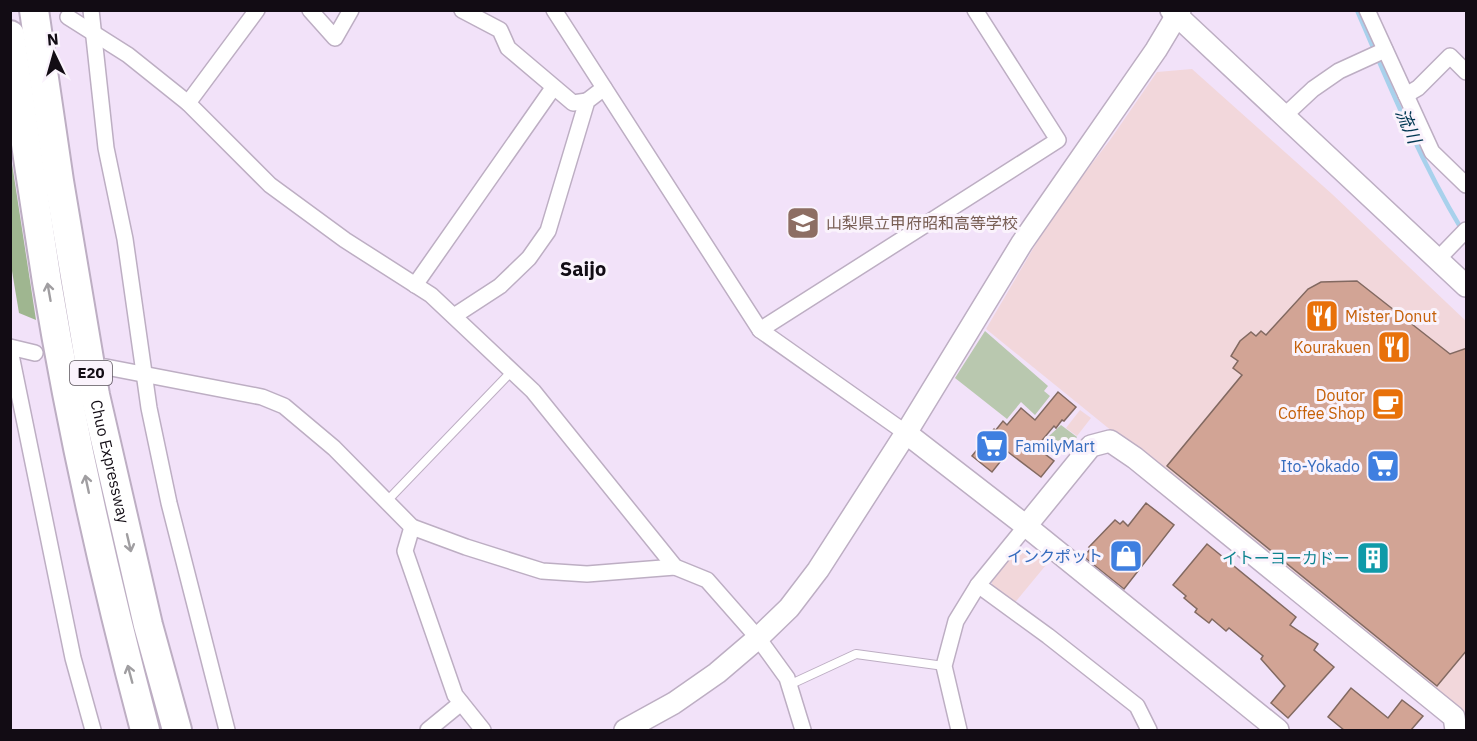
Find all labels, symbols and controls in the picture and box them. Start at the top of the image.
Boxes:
north arrow [24,24,84,84]
text: N [46,29,59,50]
water label: 流川 [1391,105,1427,149]
school or university icon: 山梨県立甲府昭和高等学校 [785,205,821,241]
place label: 山梨県立甲府昭和高等学校 [826,213,1018,233]
district label: Saijo [560,255,606,282]
one-way arrow [43,283,54,303]
restaurant icon: Mister Donut [1304,298,1340,334]
place label: Mister Donut [1345,306,1437,326]
restaurant icon: Kourakuen [1376,329,1412,365]
place label: Kourakuen [1294,337,1371,357]
road number: E20 [70,361,112,385]
place label: Doutor Coffee Shop [1278,385,1365,423]
cafe icon: Doutor Coffee Shop [1370,386,1406,422]
street label: Chuo Expressway [86,398,134,525]
supermarket icon: FamilyMart [974,428,1010,464]
place label: FamilyMart [1015,436,1095,456]
supermarket icon: Ito-Yokado [1365,448,1401,484]
place label: Ito-Yokado [1281,456,1360,476]
one-way arrow [81,474,92,494]
one-way arrow [124,533,135,553]
shop icon: インクポット [1108,538,1144,574]
building icon: イトーヨーカドー [1355,540,1391,576]
place label: インクポット [1007,546,1103,566]
place label: イトーヨーカドー [1222,548,1350,568]
one-way arrow [123,665,135,684]

